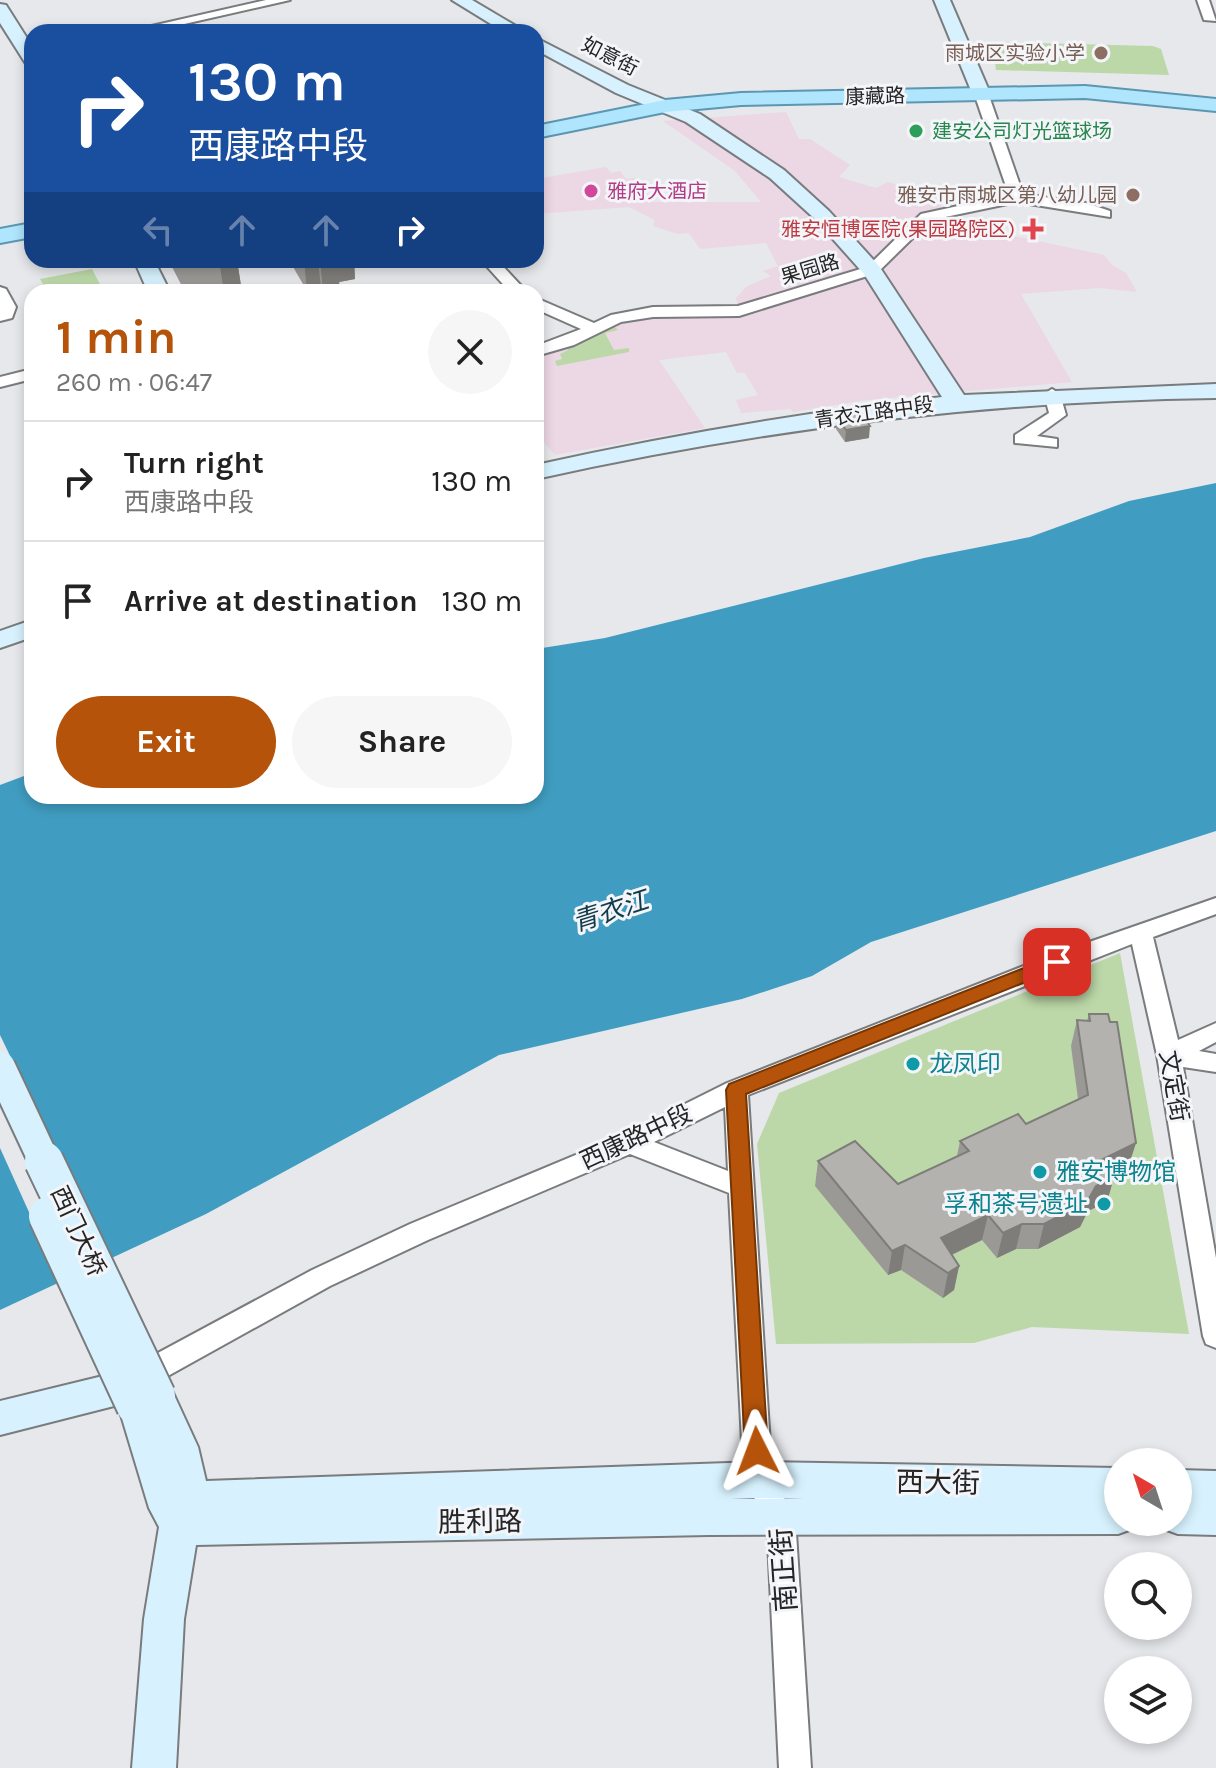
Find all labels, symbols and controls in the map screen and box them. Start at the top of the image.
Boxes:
street label: 如意街 [578,33,642,80]
place label: 雨城区实验小学 [945,42,1085,65]
marker: 雨城区实验小学 [1092,44,1110,62]
text: 130 m [188,49,346,114]
icon: right [56,56,160,160]
street label: 康藏路 [845,84,905,109]
place label: 建安公司灯光篮球场 [932,120,1112,143]
marker: 建安公司灯光篮球场 [907,122,925,140]
text: 西康路中段 [188,125,368,167]
place label: 雅府大酒店 [607,180,707,203]
marker: 雅府大酒店 [582,182,600,200]
place label: 雅安市雨城区第八幼儿园 [897,184,1117,207]
marker: 雅安市雨城区第八幼儿园 [1124,186,1142,204]
icon: left [136,208,180,252]
icon: ahead [220,208,264,252]
icon: ahead [304,208,348,252]
icon: right [388,208,432,252]
place label: 雅安恒博医院(果园路院区) [781,218,1015,241]
marker: 雅安恒博医院(果园路院区) [1022,218,1044,240]
street label: 果园路 [778,250,842,289]
text: 1 min [56,309,176,365]
button: close [428,310,512,394]
text: 260 m · 06:47 [56,367,212,398]
street label: 青衣江路中段 [813,393,935,432]
text: Turn right [124,445,264,481]
icon: right [56,459,100,503]
text: 130 m [431,463,512,499]
text: 西康路中段 [124,487,254,518]
icon: arrive [56,579,100,623]
text: Arrive at destination [124,583,418,619]
text: 130 m [442,583,522,619]
button: Exit [56,696,276,788]
button: Share [292,696,512,788]
water label: 青衣江 [568,884,655,938]
pin [1023,928,1091,996]
icon: arrive [1035,940,1079,984]
street label: 文定街 [1154,1048,1194,1124]
place label: 龙凤印 [929,1050,1001,1078]
marker: 龙凤印 [904,1055,922,1073]
street label: 西康路中段 [576,1099,696,1175]
place label: 雅安博物馆 [1056,1158,1176,1186]
marker: 雅安博物馆 [1031,1163,1049,1181]
street label: 西门大桥 [45,1182,111,1280]
place label: 孚和茶号遗址 [944,1190,1088,1218]
marker: 孚和茶号遗址 [1095,1195,1113,1213]
position arrow [715,1409,799,1493]
north arrow [1104,1448,1192,1536]
map controls [1104,1448,1192,1744]
street label: 西大街 [896,1465,980,1500]
street label: 胜利路 [438,1504,522,1539]
street label: 南正街 [764,1527,803,1613]
button: search [1104,1552,1192,1640]
button: layers [1104,1656,1192,1744]

